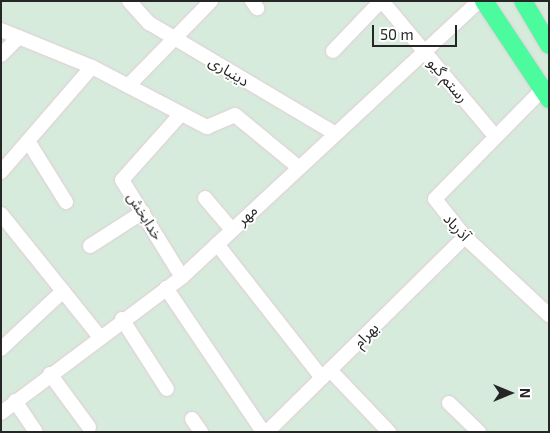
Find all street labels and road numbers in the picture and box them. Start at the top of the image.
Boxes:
street label: دینیاری [206,52,252,90]
street label: رستم گیو [424,54,472,106]
street label: خدابخش [123,189,167,243]
street label: مهر [233,201,261,229]
street label: آذرباد [440,209,474,245]
street label: بهرام [350,319,382,351]

